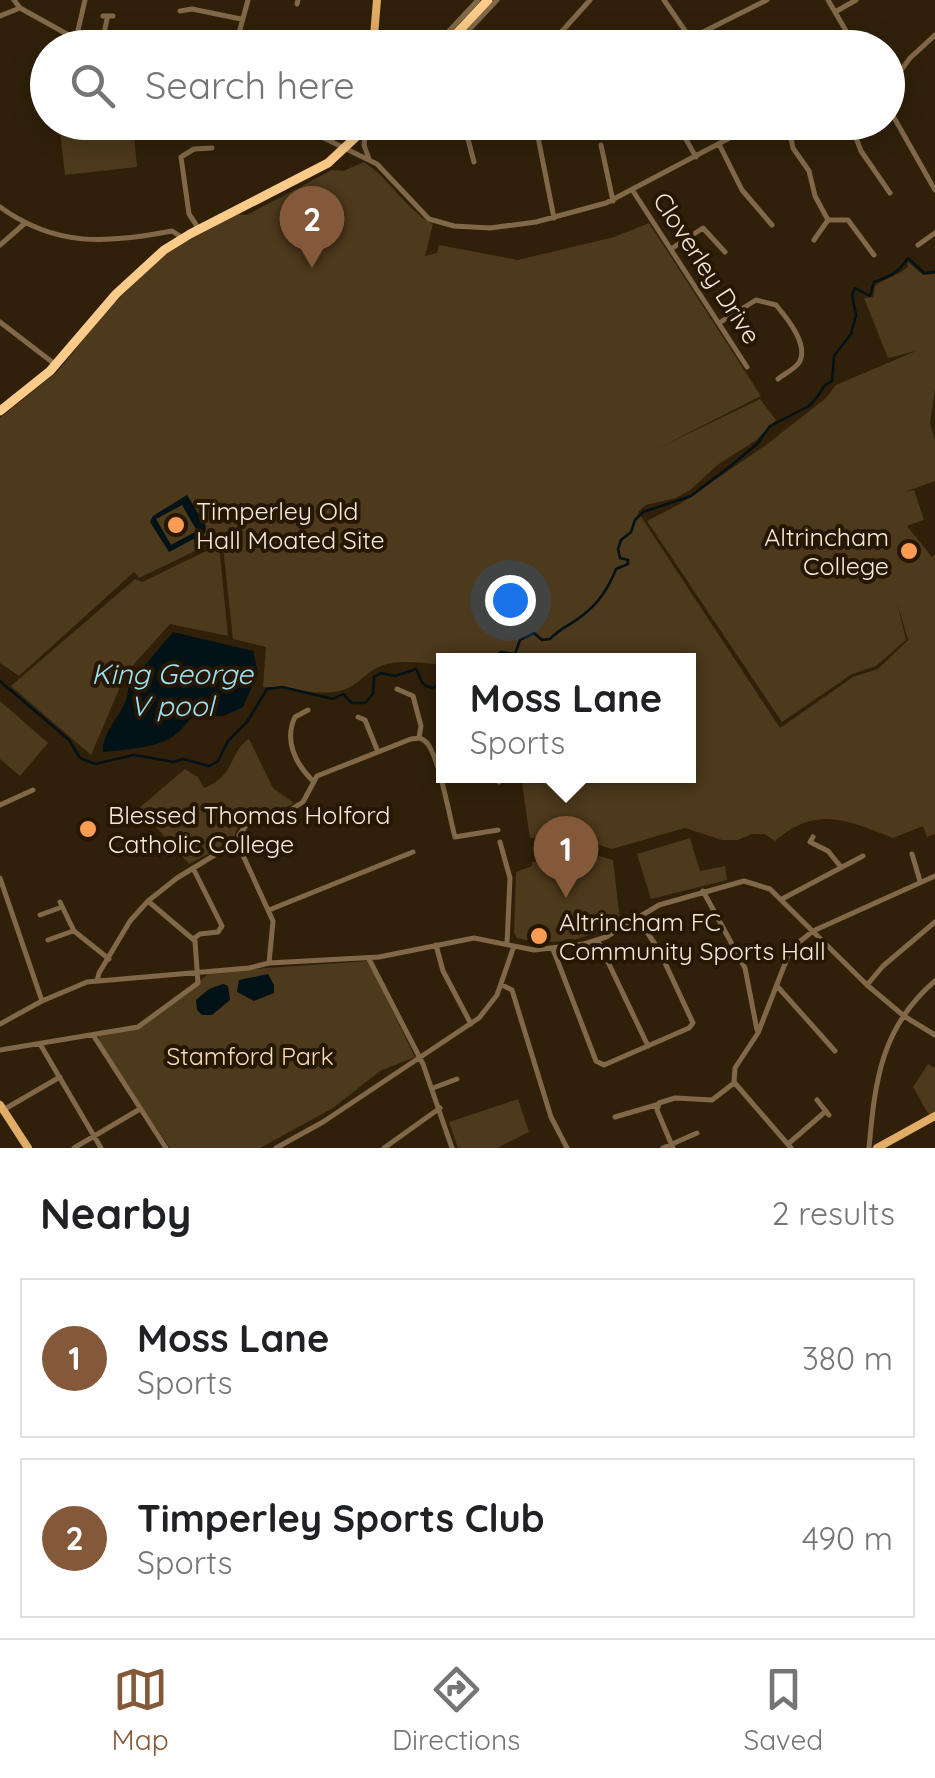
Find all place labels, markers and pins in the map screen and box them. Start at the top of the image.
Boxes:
pin: 2 [280,186,344,268]
place label: Timperley Old Hall Moated Site [196,495,385,555]
marker: Timperley Old Hall Moated Site [165,514,187,536]
place label: Altrincham College [764,521,889,581]
marker: Altrincham College [898,540,920,562]
place label: Blessed Thomas Holford Catholic College [108,799,391,859]
pin: 1 [534,816,598,898]
marker: Blessed Thomas Holford Catholic College [77,818,99,840]
place label: Altrincham FC Community Sports Hall [559,906,826,966]
marker: Altrincham FC Community Sports Hall [528,925,550,947]

